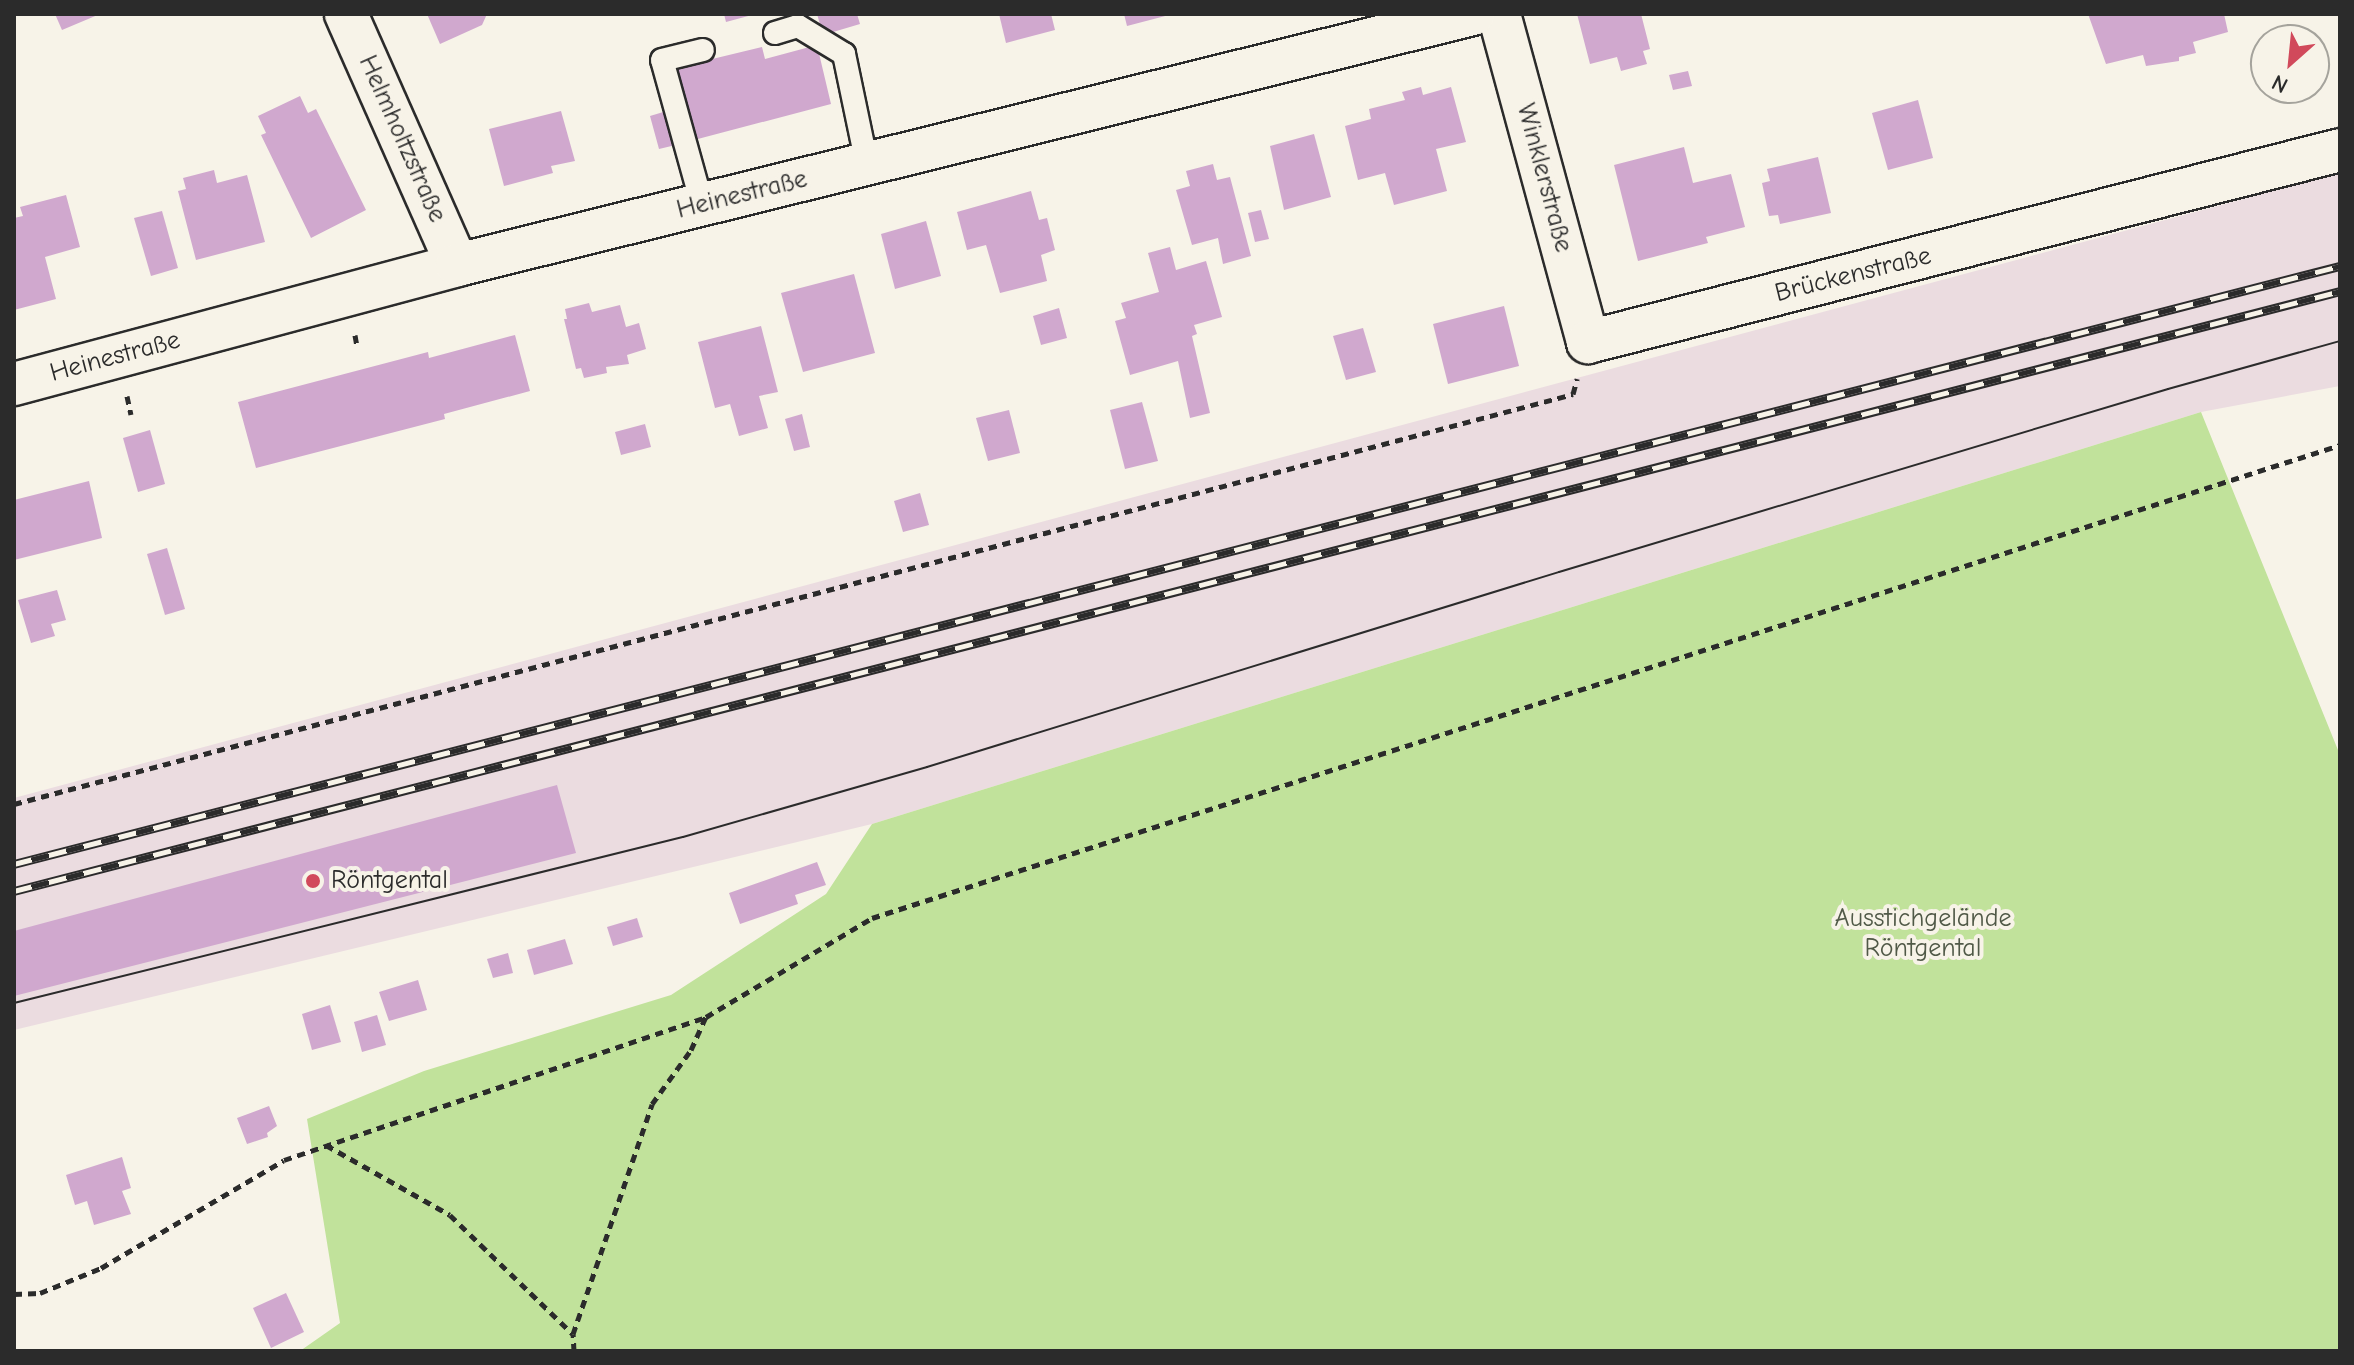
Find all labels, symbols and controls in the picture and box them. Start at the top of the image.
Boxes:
north arrow [2250,24,2330,104]
street label: Helmholtzstraße [351,51,453,227]
text: N [2268,69,2292,98]
street label: Winklerstraße [1509,100,1579,256]
street label: Heinestraße [674,164,810,226]
street label: Brückenstraße [1772,241,1934,309]
street label: Heinestraße [47,325,183,389]
place label: Röntgental [331,865,448,897]
marker: Röntgental [302,870,324,892]
park label: Ausstichgelände Röntgental [1835,903,2011,964]

